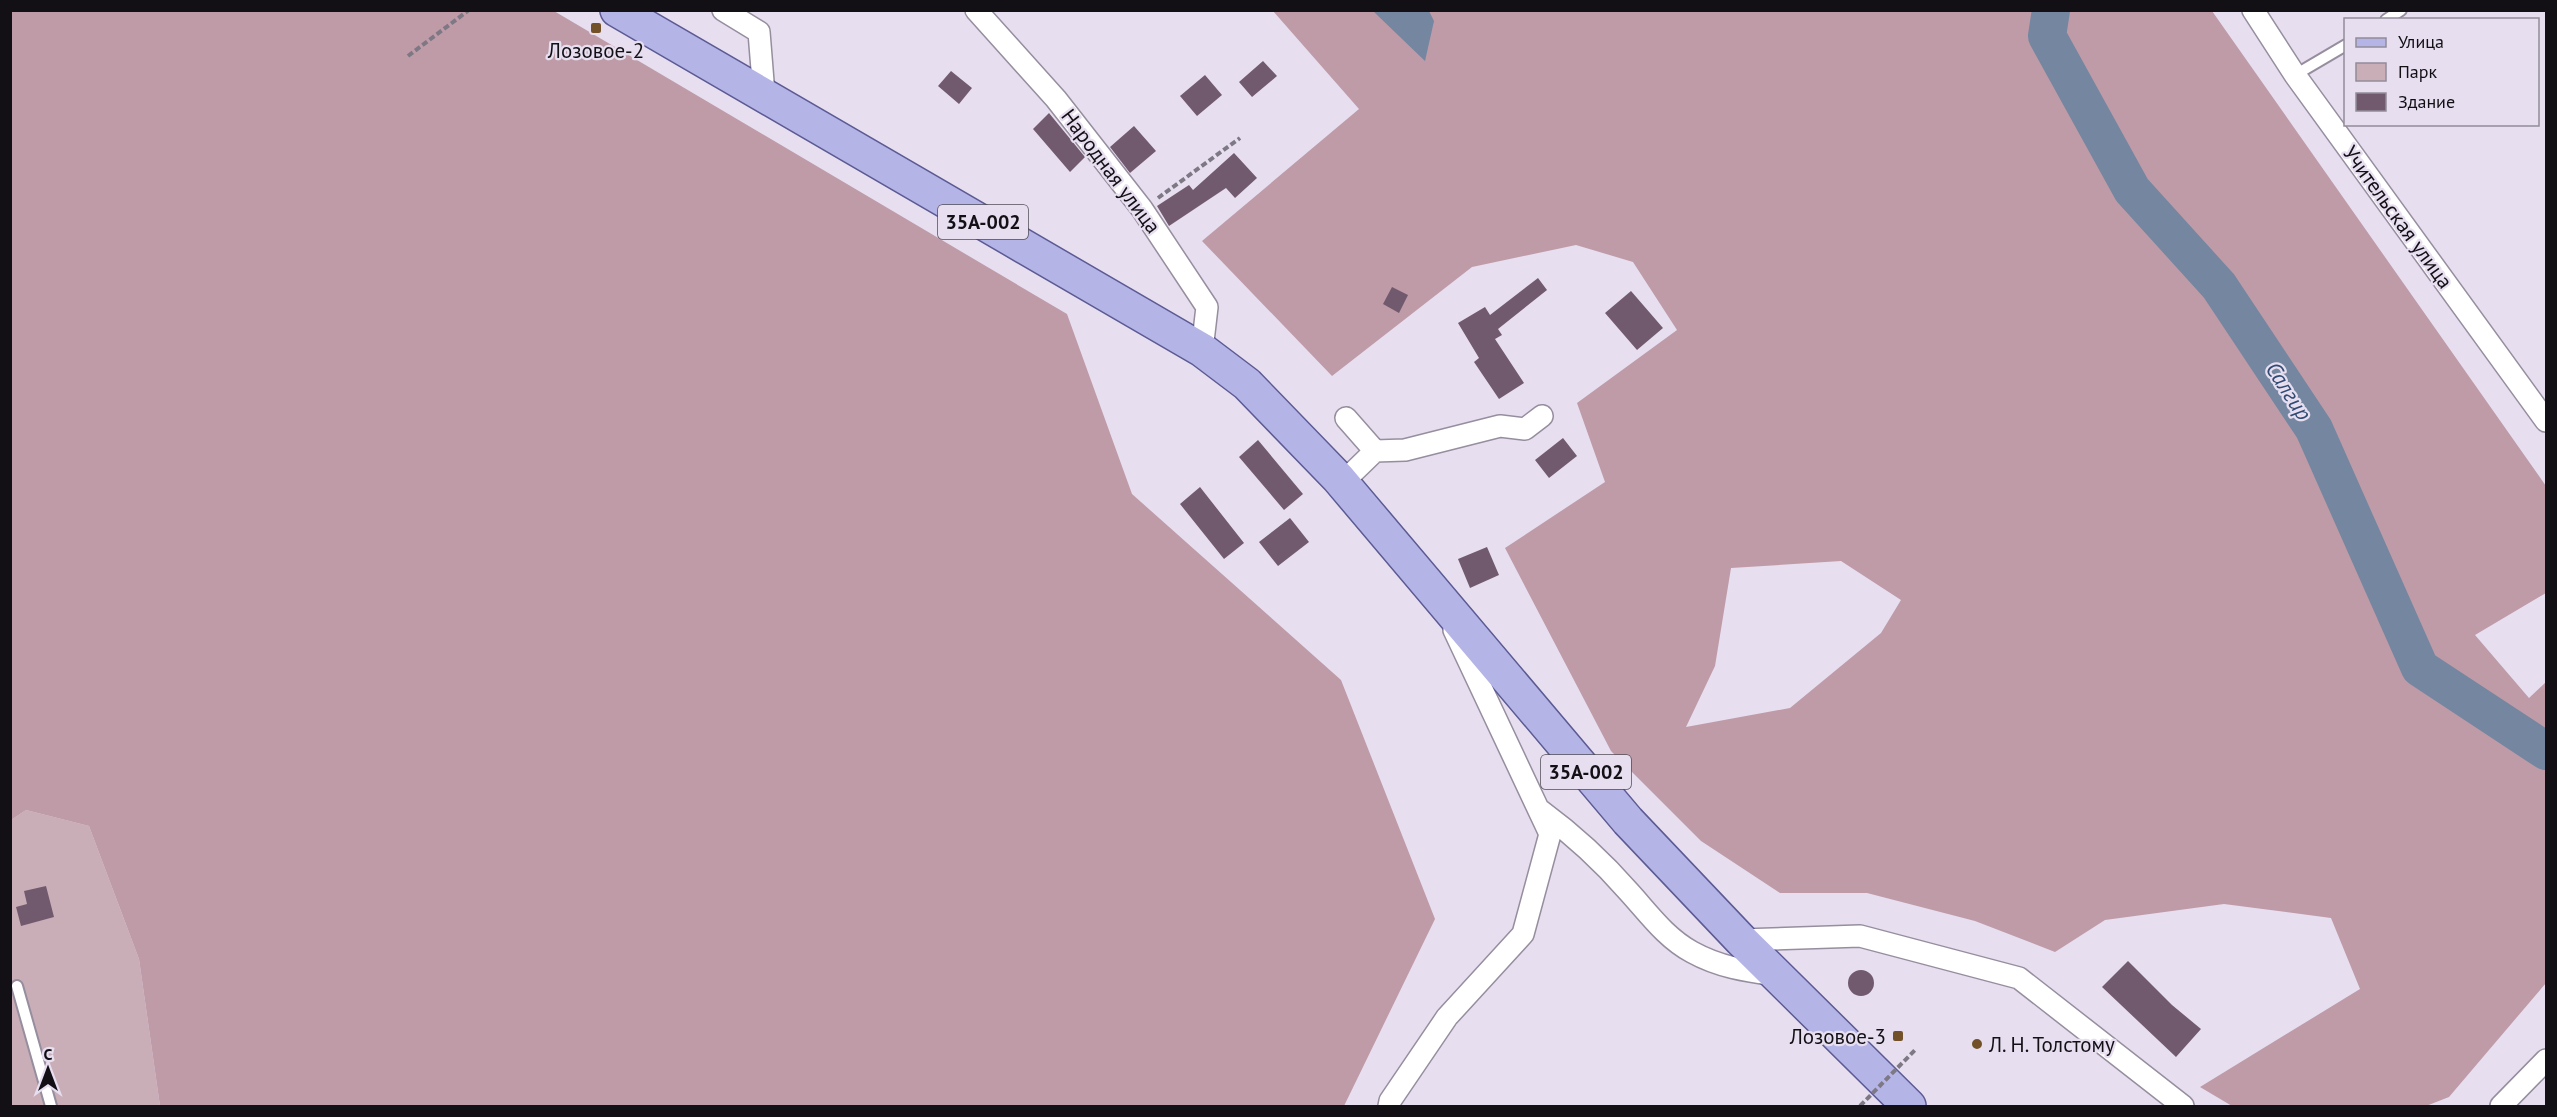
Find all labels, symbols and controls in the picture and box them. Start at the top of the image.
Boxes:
legend [2344,18,2539,126]
marker: Лозовое-2 [589,21,603,35]
text: Улица [2398,30,2444,53]
place label: Лозовое-2 [547,37,644,64]
text: Парк [2398,60,2438,83]
text: Здание [2398,90,2455,113]
street label: Народная улица [1055,103,1167,239]
street label: Учительская улица [2337,140,2459,294]
road number: 35А-002 [938,205,1028,239]
water label: Салгир [2260,356,2318,426]
road number: 35А-002 [1541,755,1631,789]
place label: Лозовое-3 [1789,1023,1886,1050]
marker: Лозовое-3 [1891,1029,1905,1043]
place label: Л. Н. Толстому [1988,1031,2115,1058]
marker: Л. Н. Толстому [1970,1037,1984,1051]
north arrow [18,1039,78,1099]
text: С [44,1044,53,1064]

